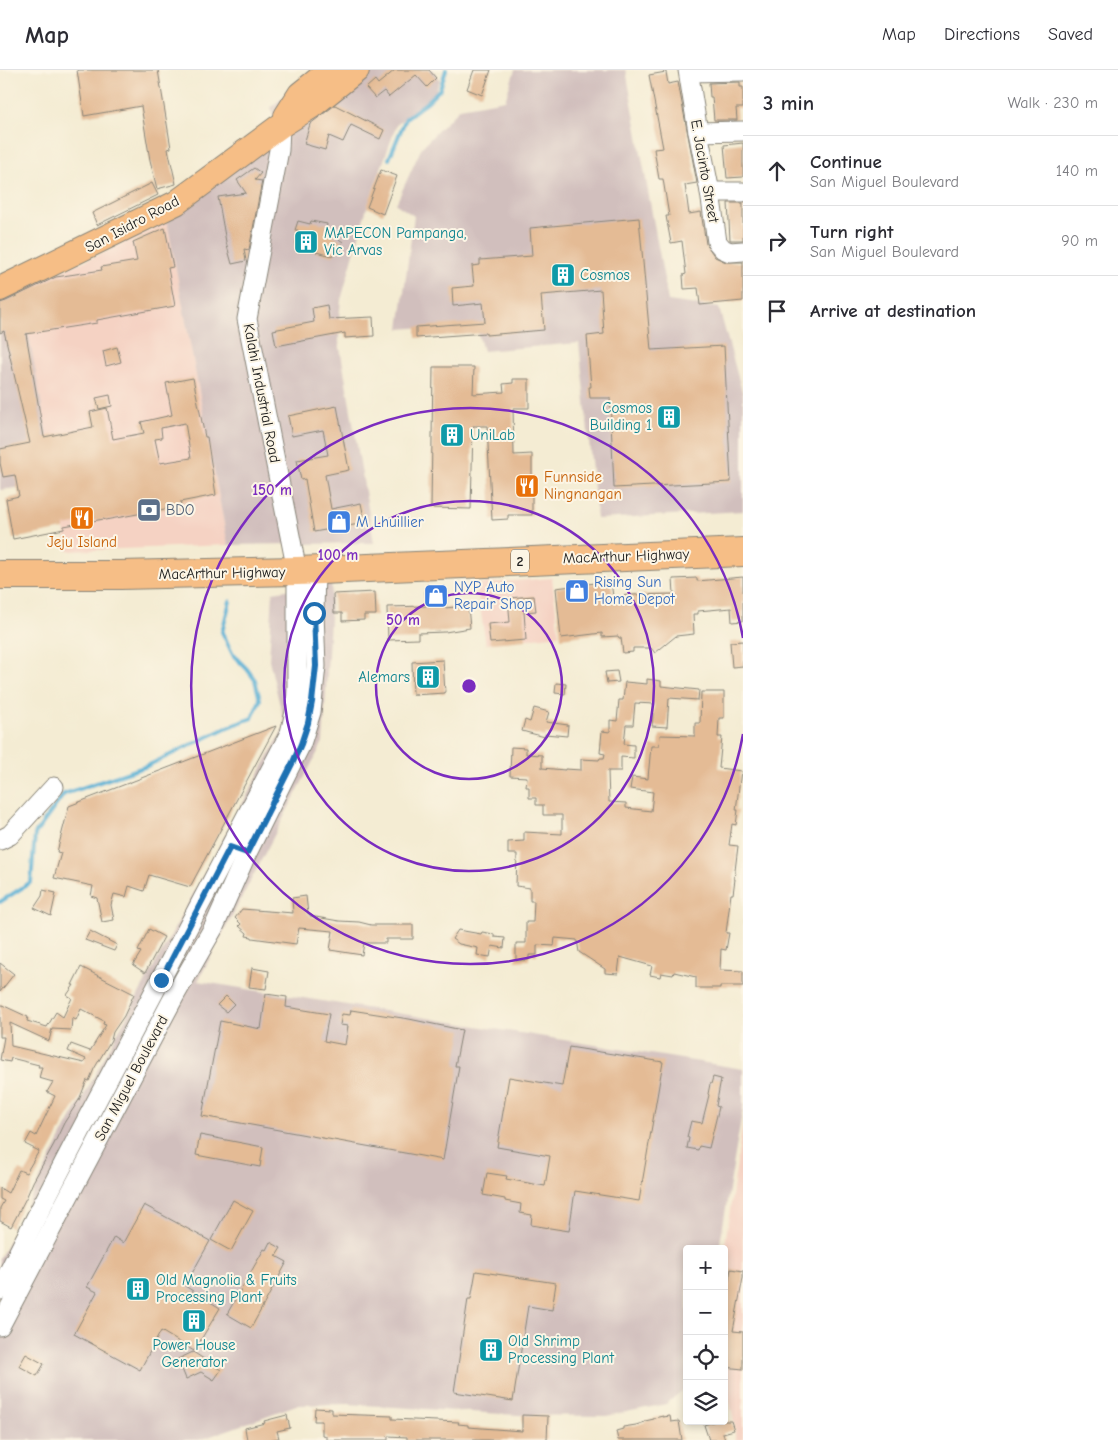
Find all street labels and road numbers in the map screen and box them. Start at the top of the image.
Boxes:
street label: E. Jacinto Street [687,118,723,225]
street label: San Isidro Road [82,192,182,256]
street label: Kalahi Industrial Road [240,322,284,464]
street label: MacArthur Highway [562,545,690,567]
road number: 2 [511,550,529,572]
street label: MacArthur Highway [159,563,286,583]
street label: San Miguel Boulevard [90,1012,172,1144]

